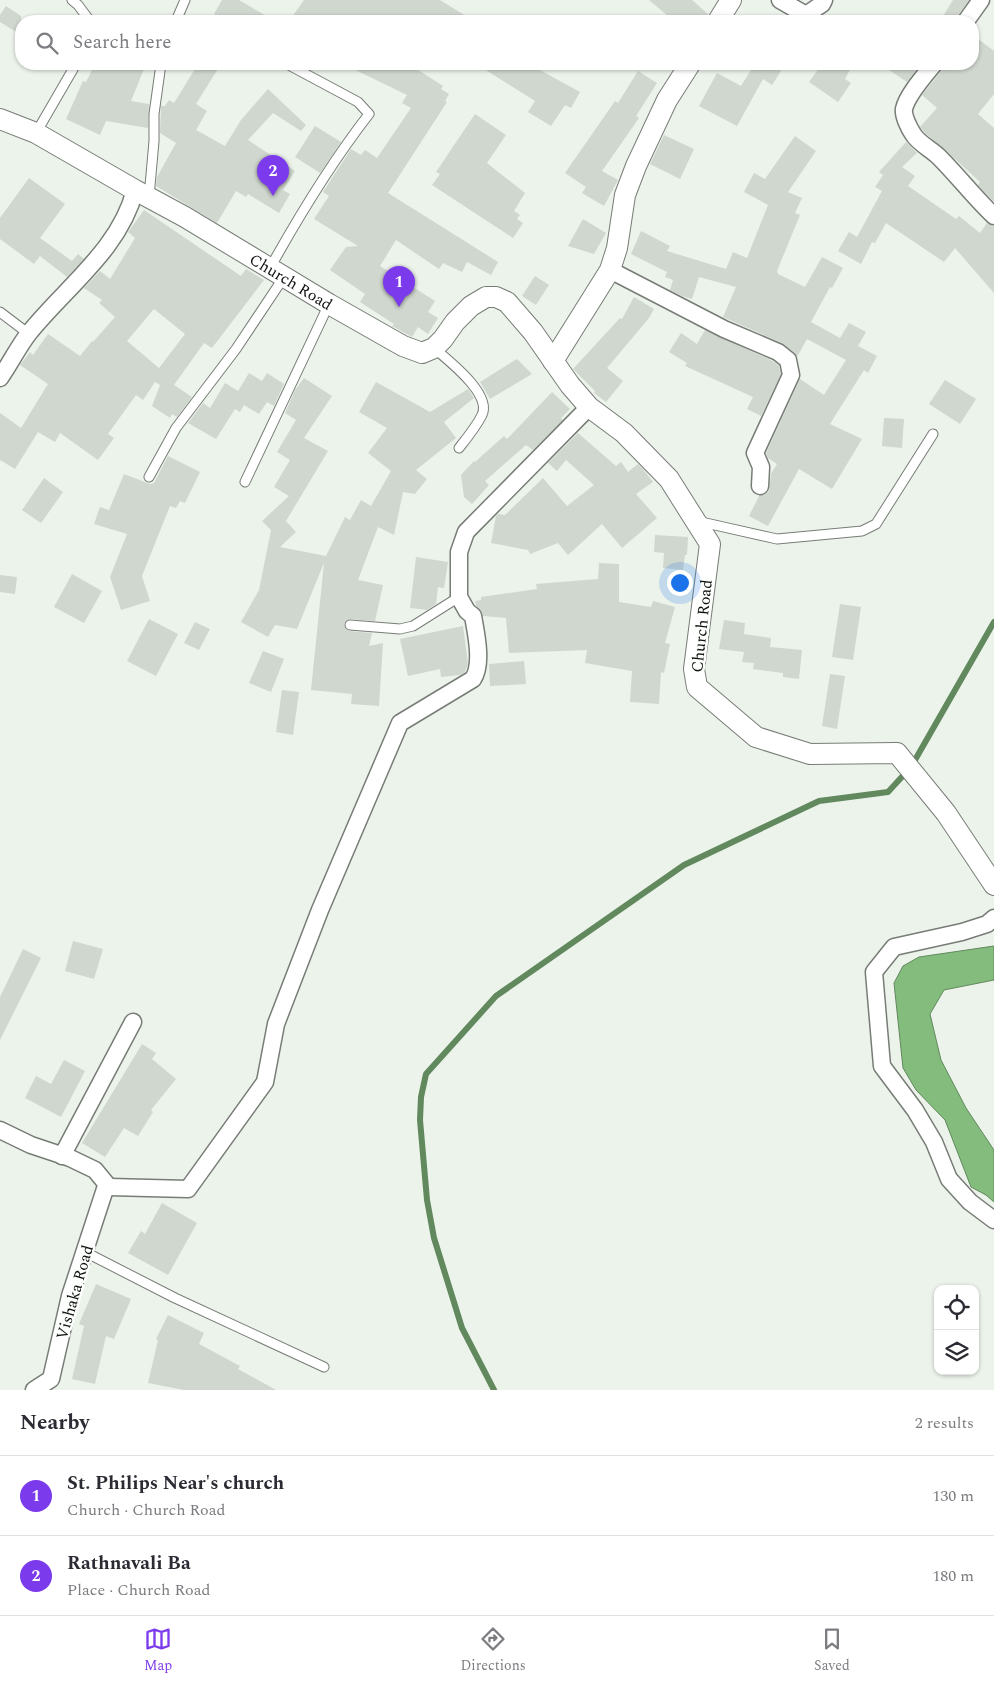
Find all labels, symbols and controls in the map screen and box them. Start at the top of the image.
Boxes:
search box [15,15,979,70]
text: Search here [73,28,172,57]
icon: search [33,29,61,57]
pin: 2 [257,155,289,196]
street label: Church Road [245,248,337,317]
pin: 1 [383,266,415,307]
your location [667,570,693,596]
street label: Church Road [685,578,719,674]
street label: Vishaka Road [50,1242,100,1342]
map controls [934,1285,979,1375]
button: locate [934,1285,979,1330]
button: layers [934,1330,979,1375]
text: Nearby [20,1407,90,1439]
text: 2 results [915,1411,974,1435]
text: St. Philips Near's church [67,1469,284,1498]
text: 1 [32,1484,40,1508]
text: 130 m [932,1484,974,1508]
text: Church · Church Road [67,1498,226,1522]
text: Rathnavali Ba [67,1549,191,1578]
text: 2 [32,1564,40,1588]
text: 180 m [932,1564,974,1588]
text: Place · Church Road [67,1578,210,1602]
tab: Map [144,1625,172,1676]
tab: Directions [460,1625,526,1676]
tab: Saved [814,1625,850,1676]

